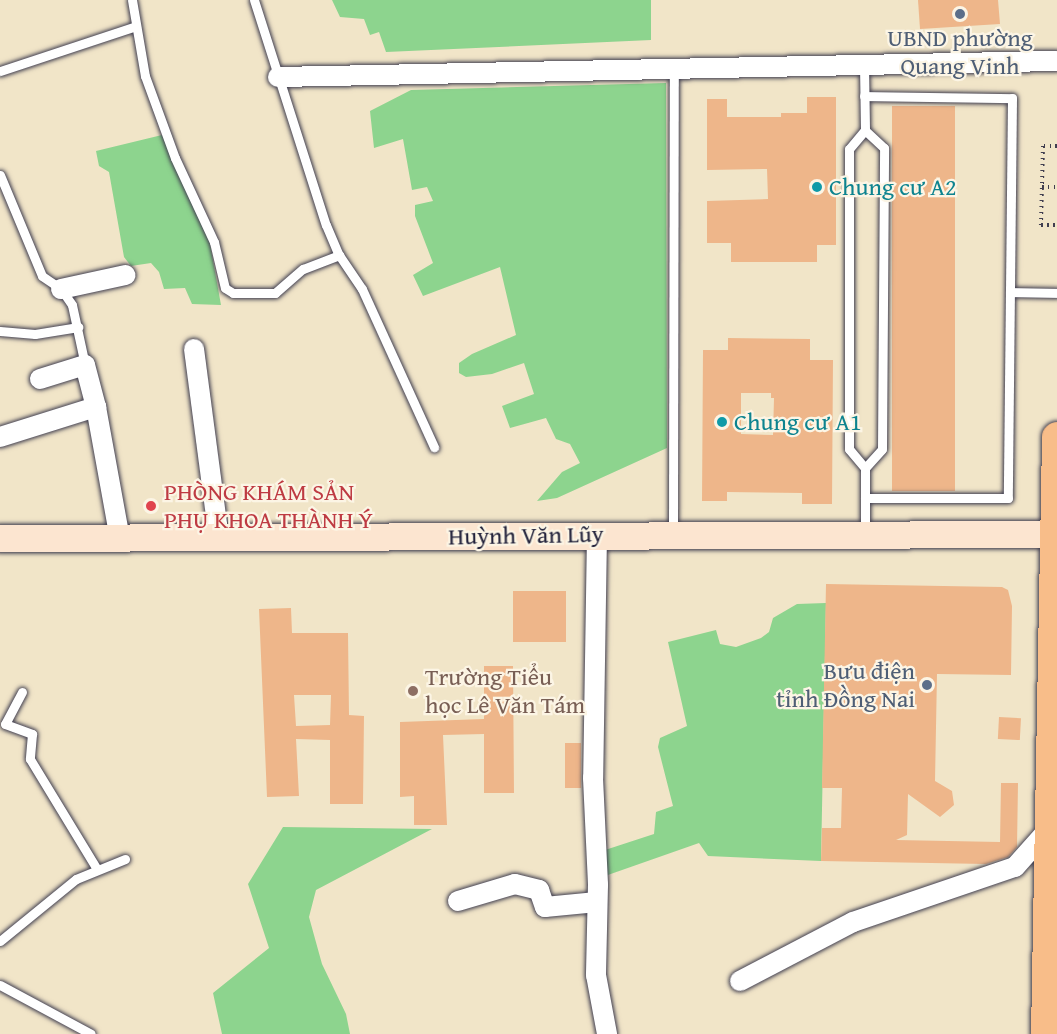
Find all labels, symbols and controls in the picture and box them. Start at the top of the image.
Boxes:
marker: UBND phường Quang Vinh [953,7,967,21]
place label: UBND phường Quang Vinh [887,24,1033,80]
place label: Chung cư A2 [829,173,956,201]
marker: Chung cư A2 [810,180,824,194]
place label: Chung cư A1 [734,408,861,436]
marker: Chung cư A1 [715,415,729,429]
place label: PHÒNG KHÁM SẢN PHỤ KHOA THÀNH Ý [164,478,373,534]
marker: PHÒNG KHÁM SẢN PHỤ KHOA THÀNH Ý [142,497,160,515]
street label: Huỳnh Văn Lũy [448,519,604,551]
place label: Bưu điện tỉnh Đồng Nai [776,657,915,713]
place label: Trường Tiểu học Lê Văn Tám [425,663,585,719]
marker: Bưu điện tỉnh Đồng Nai [920,678,934,692]
marker: Trường Tiểu học Lê Văn Tám [406,684,420,698]

